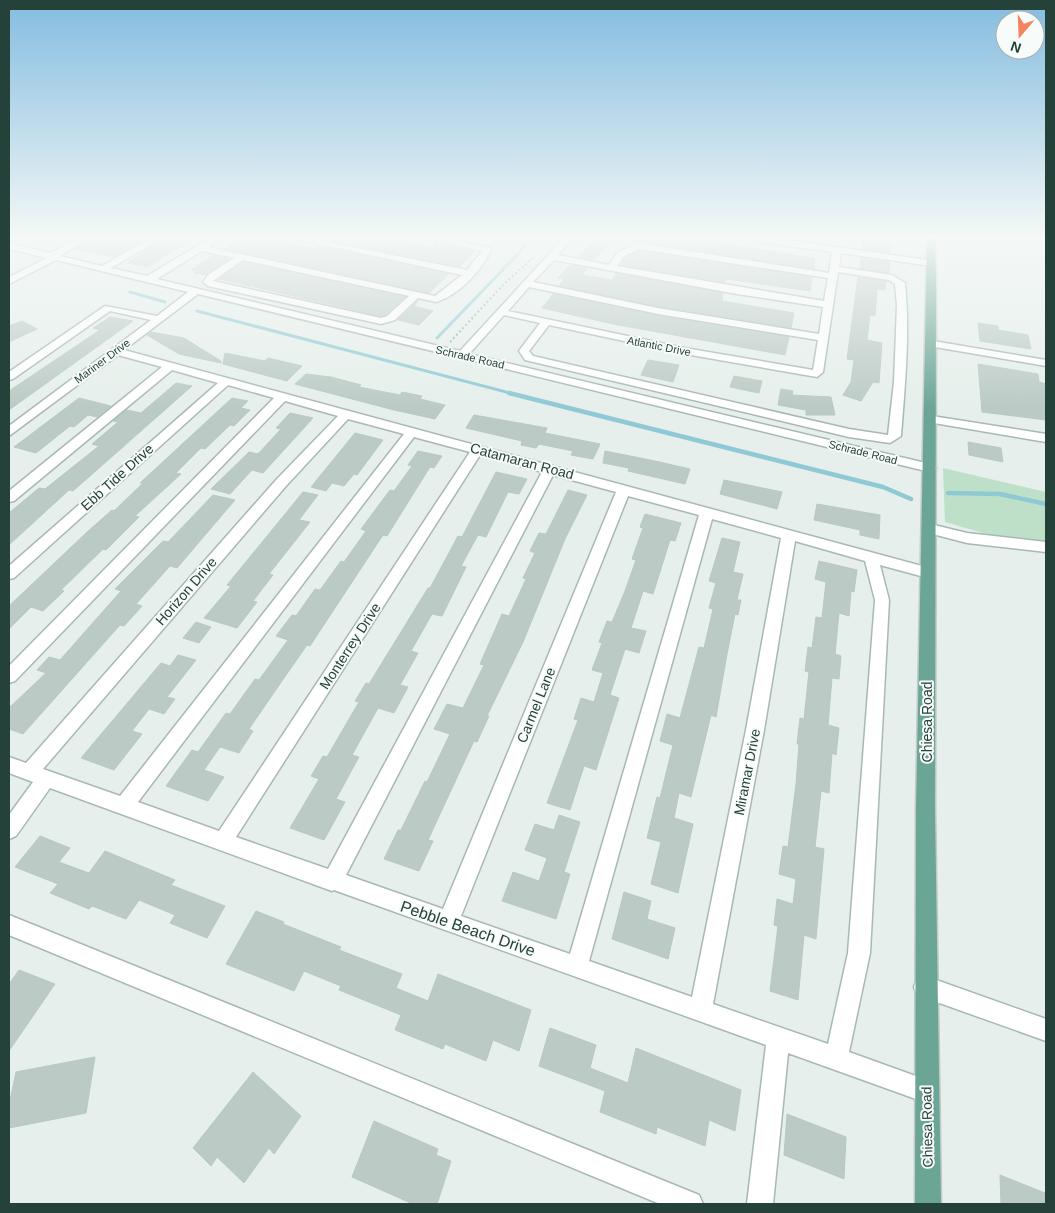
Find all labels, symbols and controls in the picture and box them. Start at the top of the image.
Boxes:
north arrow [995,10,1045,60]
text: N [1008,38,1023,57]
street label: Atlantic Drive [626,334,692,358]
street label: Mariner Drive [72,336,132,386]
street label: Schrade Road [434,343,506,371]
street label: Schrade Road [827,438,899,466]
street label: Catamaran Road [468,439,576,483]
street label: Ebb Tide Drive [78,440,157,514]
street label: Horizon Drive [152,554,220,628]
street label: Monterrey Drive [316,600,384,692]
street label: Carmel Lane [514,665,559,745]
street label: Chiesa Road [919,682,935,762]
street label: Miramar Drive [731,727,763,817]
street label: Pebble Beach Drive [398,897,538,960]
street label: Chiesa Road [918,1086,936,1168]

